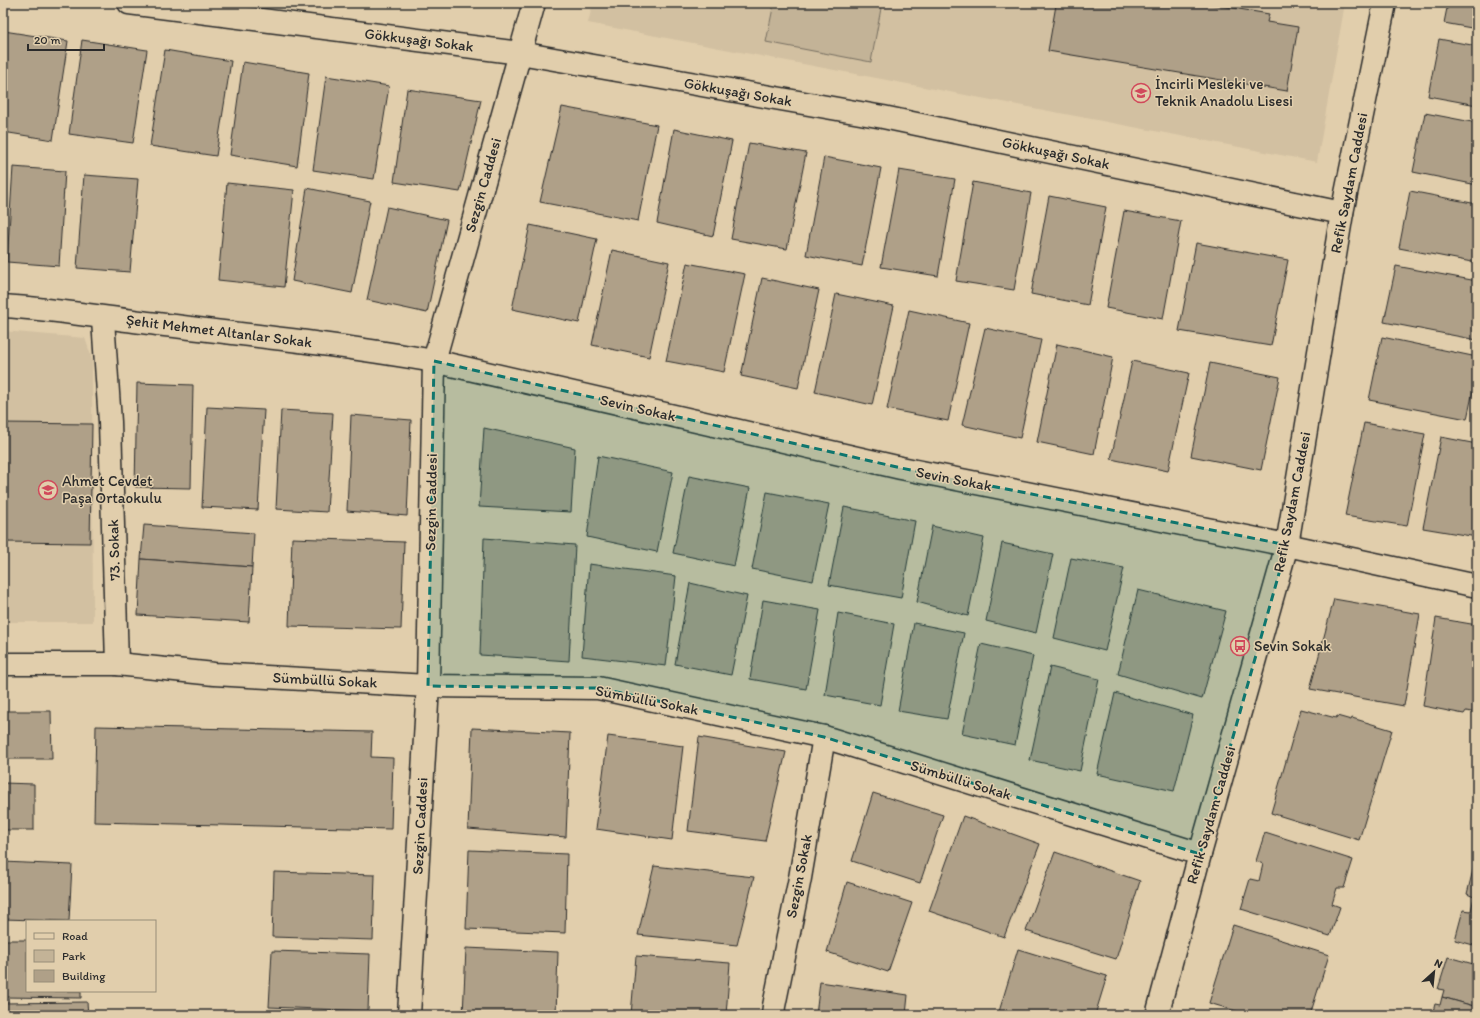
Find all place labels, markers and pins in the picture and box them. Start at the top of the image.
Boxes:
place label: İncirli Mesleki ve Teknik Anadolu Lisesi [1155,75,1293,110]
school or university icon: İncirli Mesleki ve Teknik Anadolu Lisesi [1130,82,1152,104]
place label: Ahmet Cevdet Paşa Ortaokulu [62,472,162,507]
school or university icon: Ahmet Cevdet Paşa Ortaokulu [37,479,59,501]
bus stop icon: Sevin Sokak [1229,635,1251,657]
place label: Sevin Sokak [1254,637,1331,655]

